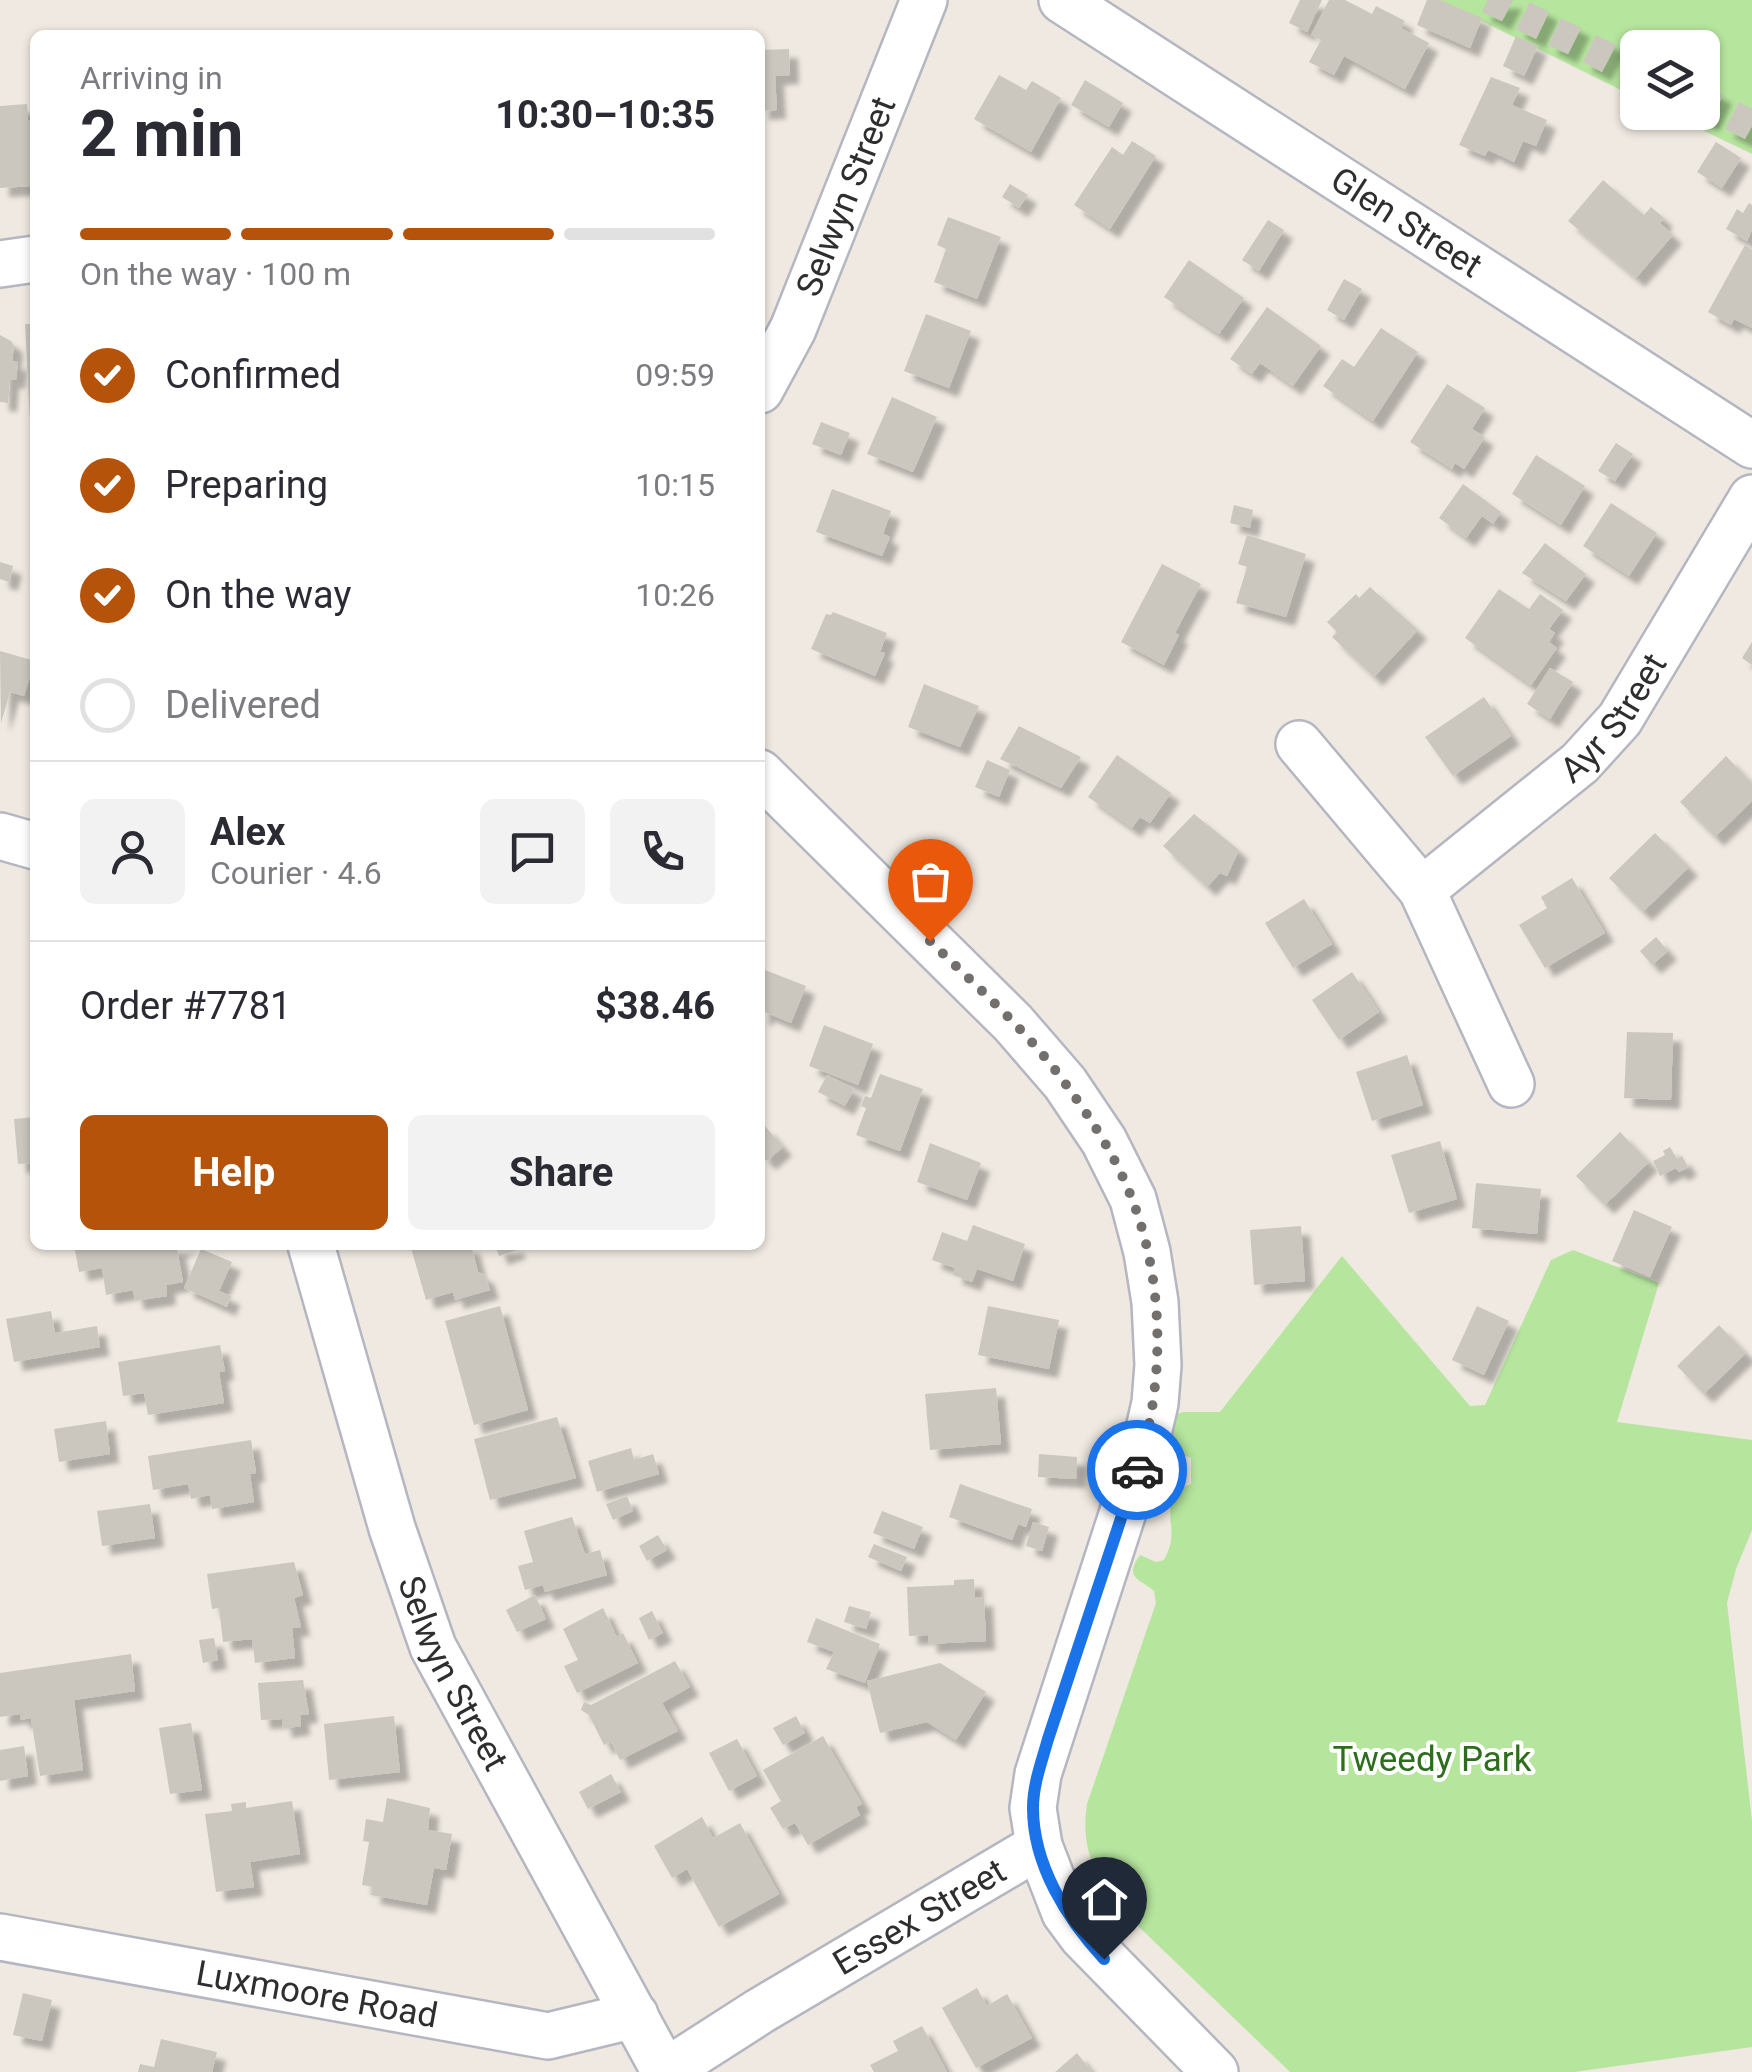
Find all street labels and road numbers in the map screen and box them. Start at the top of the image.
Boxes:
street label: Selwyn Street [788,91,904,302]
street label: Glen Street [1323,159,1489,286]
street label: Ayr Street [1552,646,1675,791]
street label: Selwyn Street [389,1571,516,1778]
street label: Essex Street [826,1850,1013,1984]
street label: Luxmoore Road [193,1953,441,2037]

